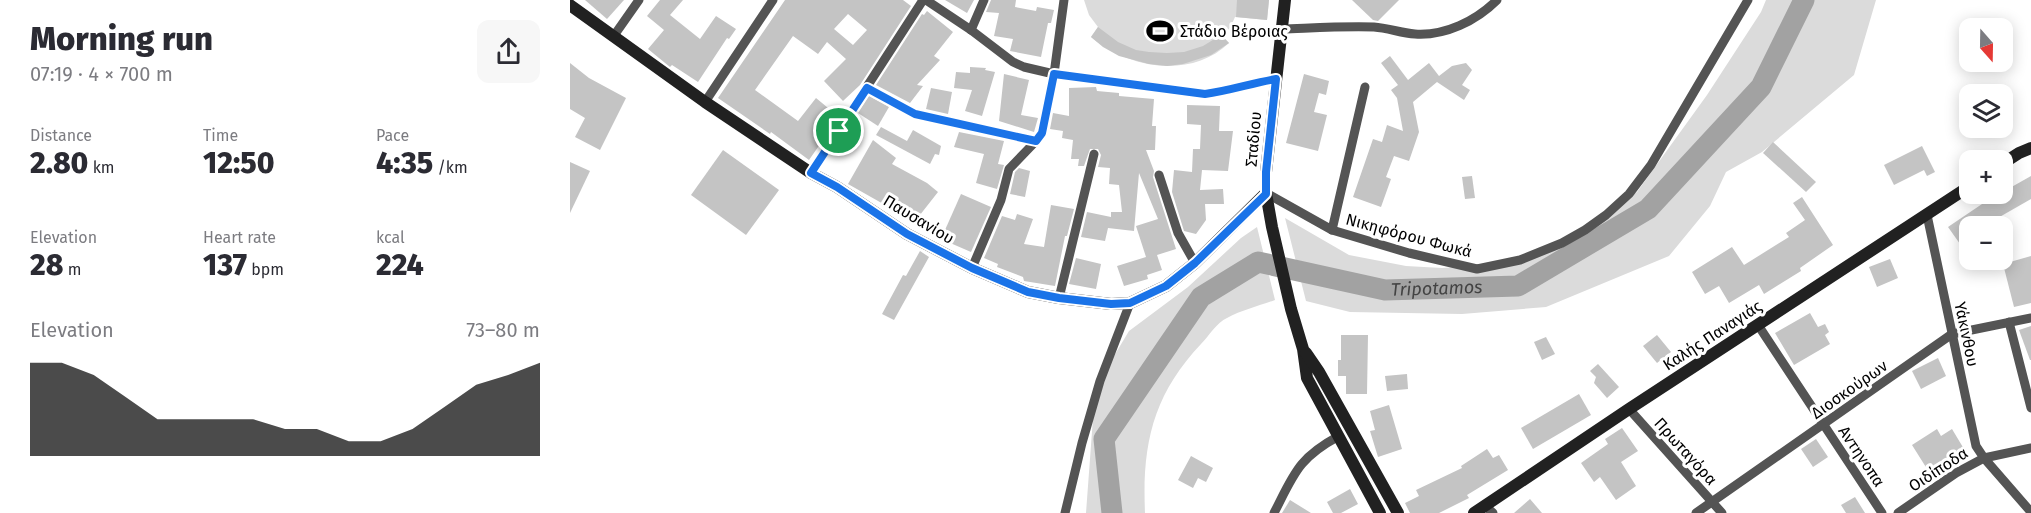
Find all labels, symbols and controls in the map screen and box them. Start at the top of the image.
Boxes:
sports icon: Στάδιο Βέροιας [1145,16,1175,46]
north arrow [1959,18,2013,72]
map controls [1959,18,2013,270]
text: Morning run [30,19,213,59]
button: share [477,20,540,83]
place label: Στάδιο Βέροιας [1180,22,1288,41]
text: 07:19 · 4 × 700 m [30,62,173,86]
button: layers [1959,84,2013,138]
pin [813,105,864,156]
street label: Σταδίου [1242,110,1265,168]
icon: arrive [822,114,855,147]
text: Distance [30,126,92,145]
text: Time [203,126,238,145]
text: Pace [376,126,409,145]
text: 2.80 [30,145,88,181]
text: 12:50 [203,145,275,181]
text: 4:35 [376,145,433,181]
button: + [1959,150,2013,204]
text: km [88,158,115,177]
text: /km [433,158,468,177]
street label: Παυσανίου [880,191,957,248]
street label: Νικηφόρου Φωκά [1344,210,1474,261]
button: − [1959,216,2013,270]
text: Elevation [30,228,97,247]
text: Heart rate [203,228,276,247]
text: kcal [376,228,405,247]
text: 28 [30,247,63,283]
text: 137 [203,247,247,283]
text: 224 [376,247,424,283]
text: m [63,260,81,279]
text: bpm [247,260,284,279]
water label: Tripotamos [1390,276,1483,301]
street label: Καλής Παναγιάς [1659,296,1766,374]
street label: Υάκινθου [1950,300,1983,368]
text: Elevation [30,318,114,342]
text: 73–80 m [466,318,540,342]
street label: Διοσκούρων [1807,356,1891,423]
street label: Πρωταγόρα [1650,414,1721,489]
street label: Αντηνοπα [1834,422,1889,490]
street label: Οιδίποδα [1905,443,1971,496]

